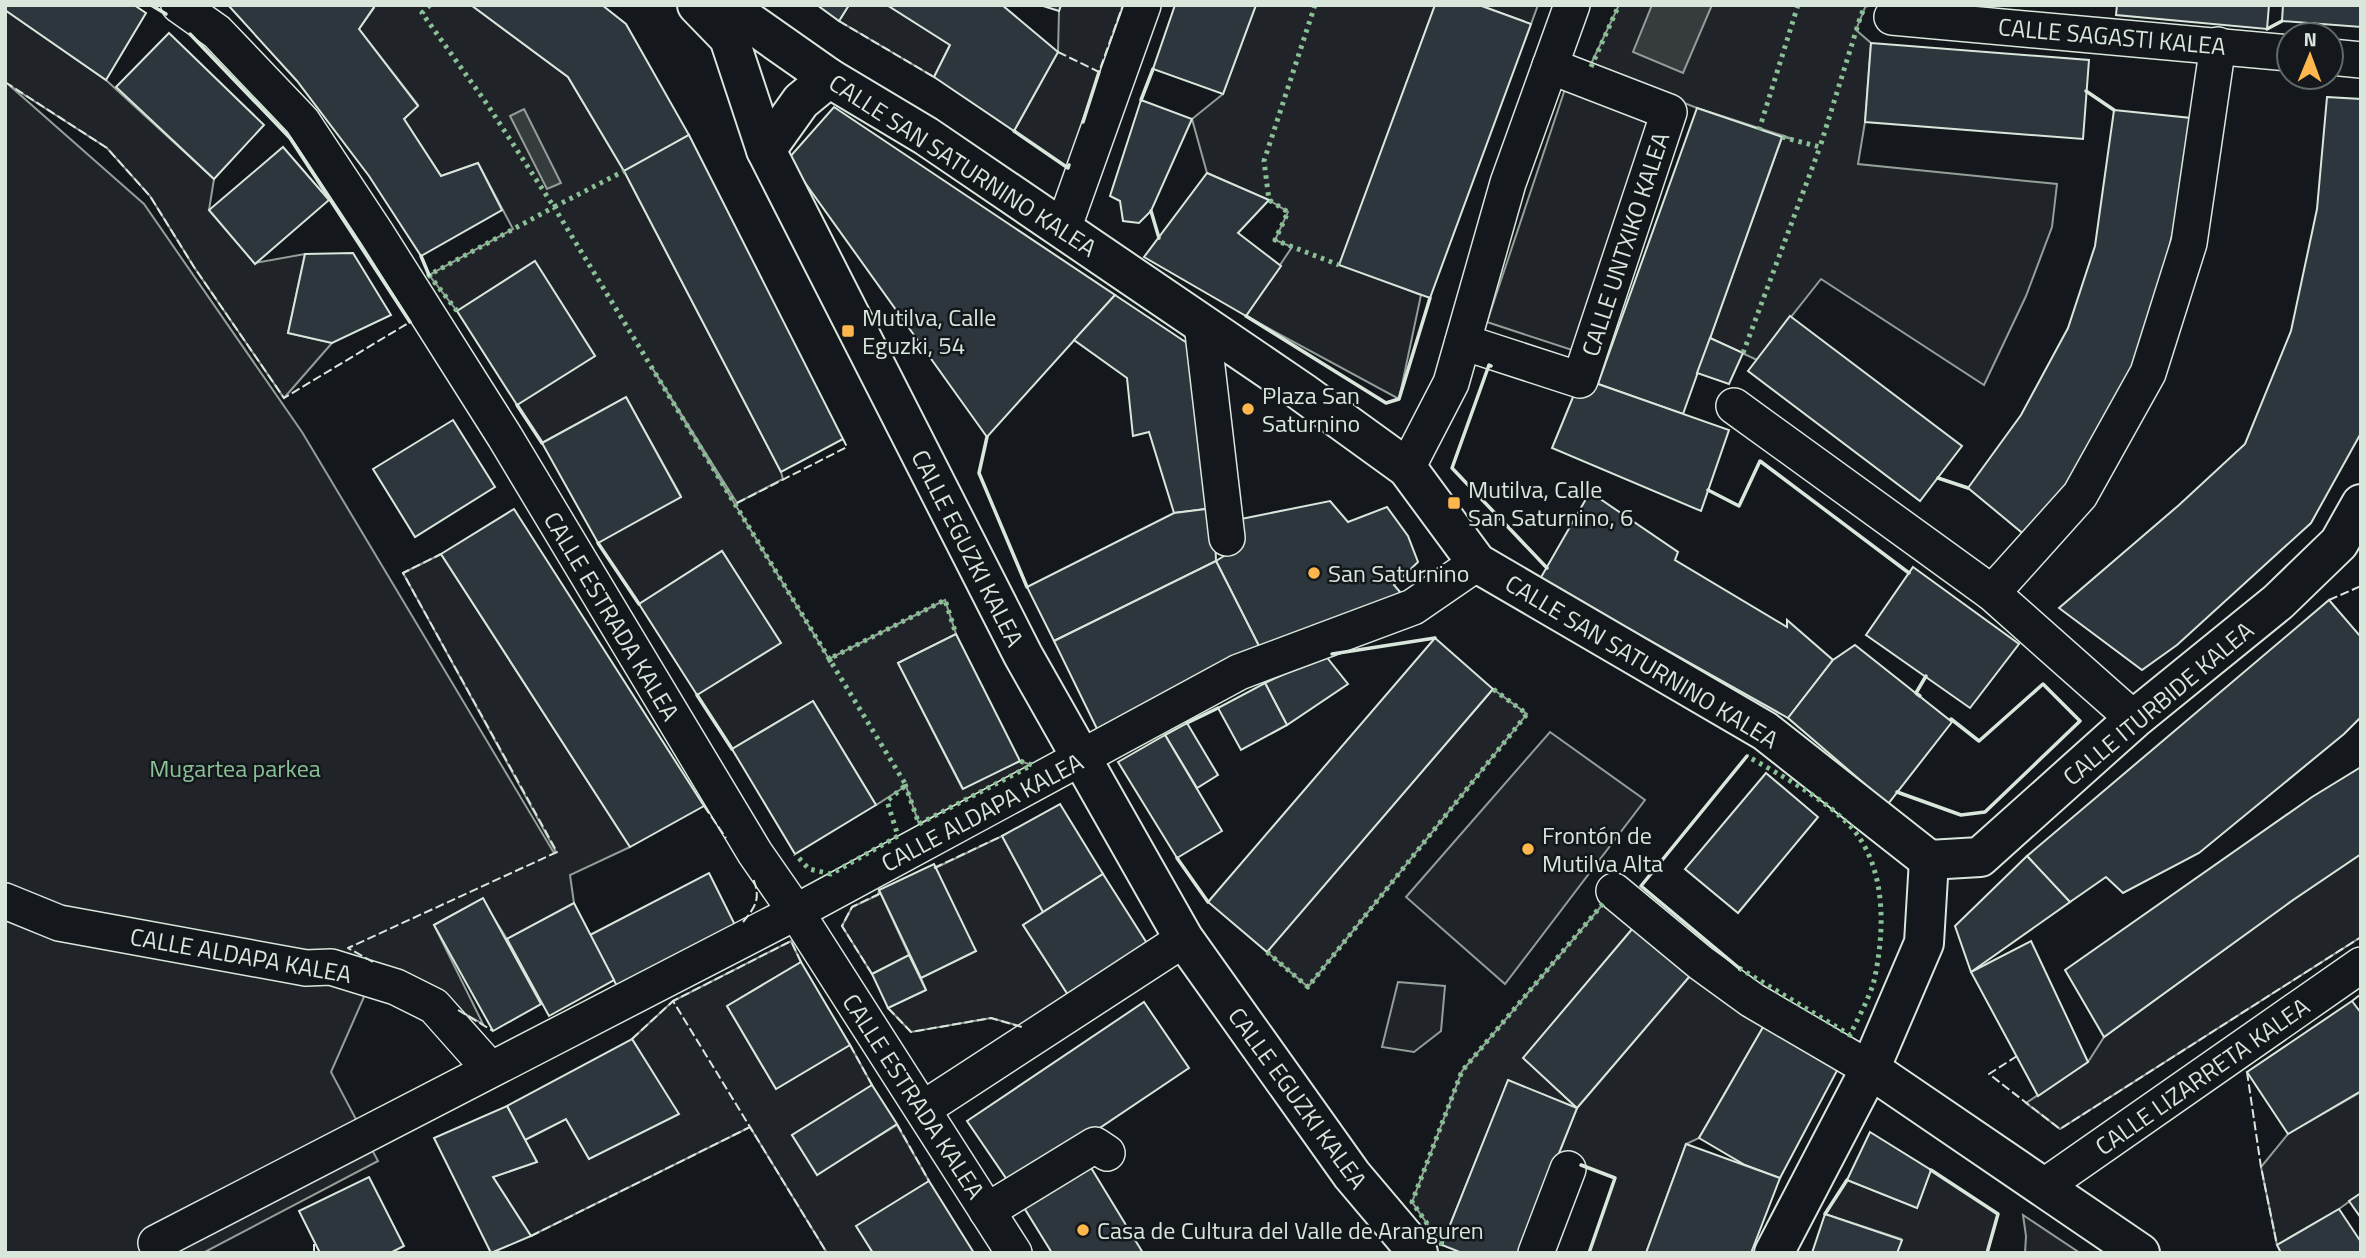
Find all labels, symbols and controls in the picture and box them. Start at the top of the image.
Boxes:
street label: CALLE SAGASTI KALEA [1997,8,2227,64]
north arrow [2275,21,2345,91]
text: N [2303,24,2317,53]
street label: CALLE SAN SATURNINO KALEA [822,65,1104,265]
street label: CALLE UNTXIKO KALEA [1572,127,1678,361]
place label: Mutilva, Calle Eguzki, 54 [862,299,996,363]
marker: Mutilva, Calle Eguzki, 54 [840,323,856,339]
place label: Plaza San Saturnino [1262,377,1360,441]
marker: Plaza San Saturnino [1240,401,1256,417]
street label: CALLE EGUZKI KALEA [903,443,1033,653]
place label: Mutilva, Calle San Saturnino, 6 [1468,471,1633,535]
marker: Mutilva, Calle San Saturnino, 6 [1446,495,1462,511]
street label: CALLE ESTRADA KALEA [535,505,689,727]
place label: San Saturnino [1328,555,1469,591]
marker: San Saturnino [1306,565,1322,581]
street label: CALLE SAN SATURNINO KALEA [1499,565,1785,757]
street label: CALLE ITURBIDE KALEA [2055,612,2261,794]
street label: CALLE ALDAPA KALEA [875,743,1089,881]
park label: Mugartea parkea [149,750,321,786]
place label: Frontón de Mutilva Alta [1542,817,1663,881]
marker: Frontón de Mutilva Alta [1520,841,1536,857]
street label: CALLE ALDAPA KALEA [127,918,355,992]
street label: CALLE ESTRADA KALEA [834,986,994,1206]
street label: CALLE LIZARRETA KALEA [2087,988,2317,1164]
street label: CALLE EGUZKI KALEA [1220,1000,1376,1196]
place label: Casa de Cultura del Valle de Aranguren [1097,1212,1484,1248]
marker: Casa de Cultura del Valle de Aranguren [1075,1222,1091,1238]

